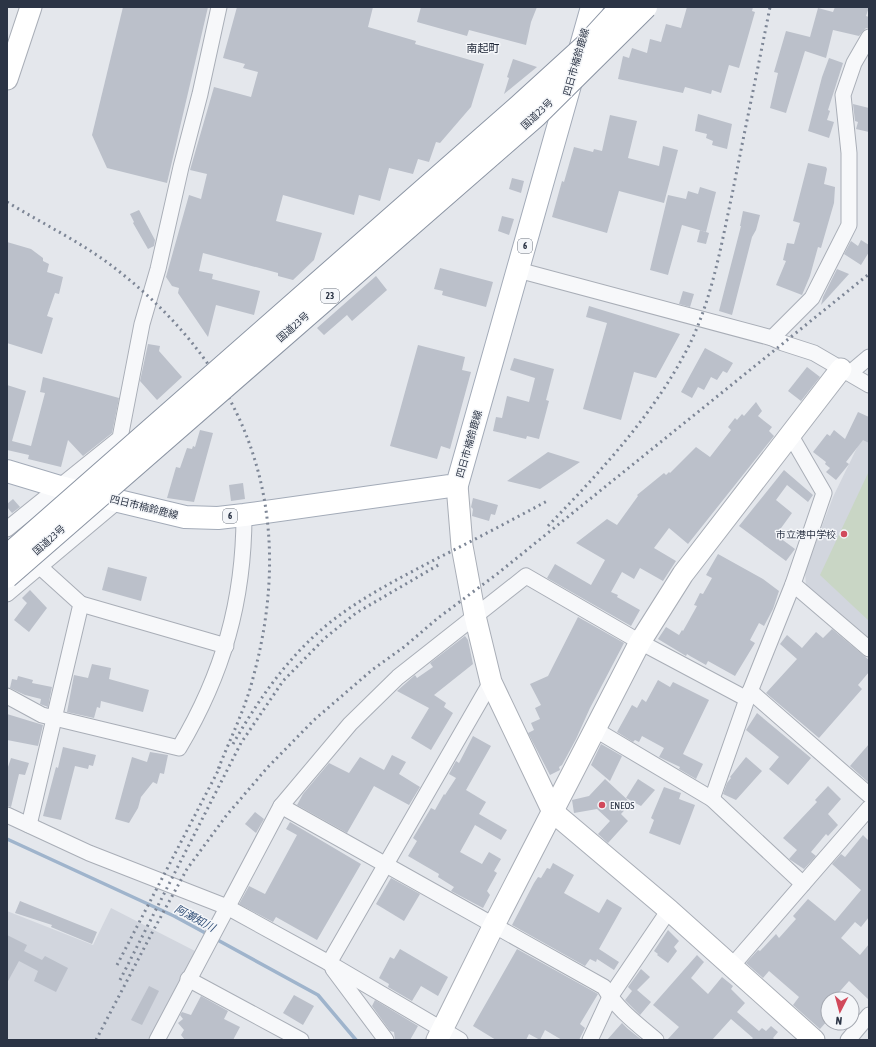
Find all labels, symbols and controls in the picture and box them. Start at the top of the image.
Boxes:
street label: 四日市楠鈴鹿線 [561,27,591,97]
district label: 南起町 [467,42,500,54]
street label: 国道23号 [519,97,555,131]
road number: 6 [518,239,532,253]
road number: 23 [321,289,339,303]
street label: 国道23号 [275,310,311,344]
street label: 四日市楠鈴鹿線 [454,409,484,479]
street label: 四日市楠鈴鹿線 [109,493,179,521]
road number: 6 [223,509,237,523]
street label: 国道23号 [31,523,67,557]
place label: 市立港中学校 [776,529,836,540]
marker: 市立港中学校 [839,529,849,539]
marker: ENEOS [597,800,607,810]
place label: ENEOS [610,800,634,811]
water label: 阿瀬知川 [173,902,218,934]
north arrow [820,991,860,1031]
text: N [835,1015,843,1027]

